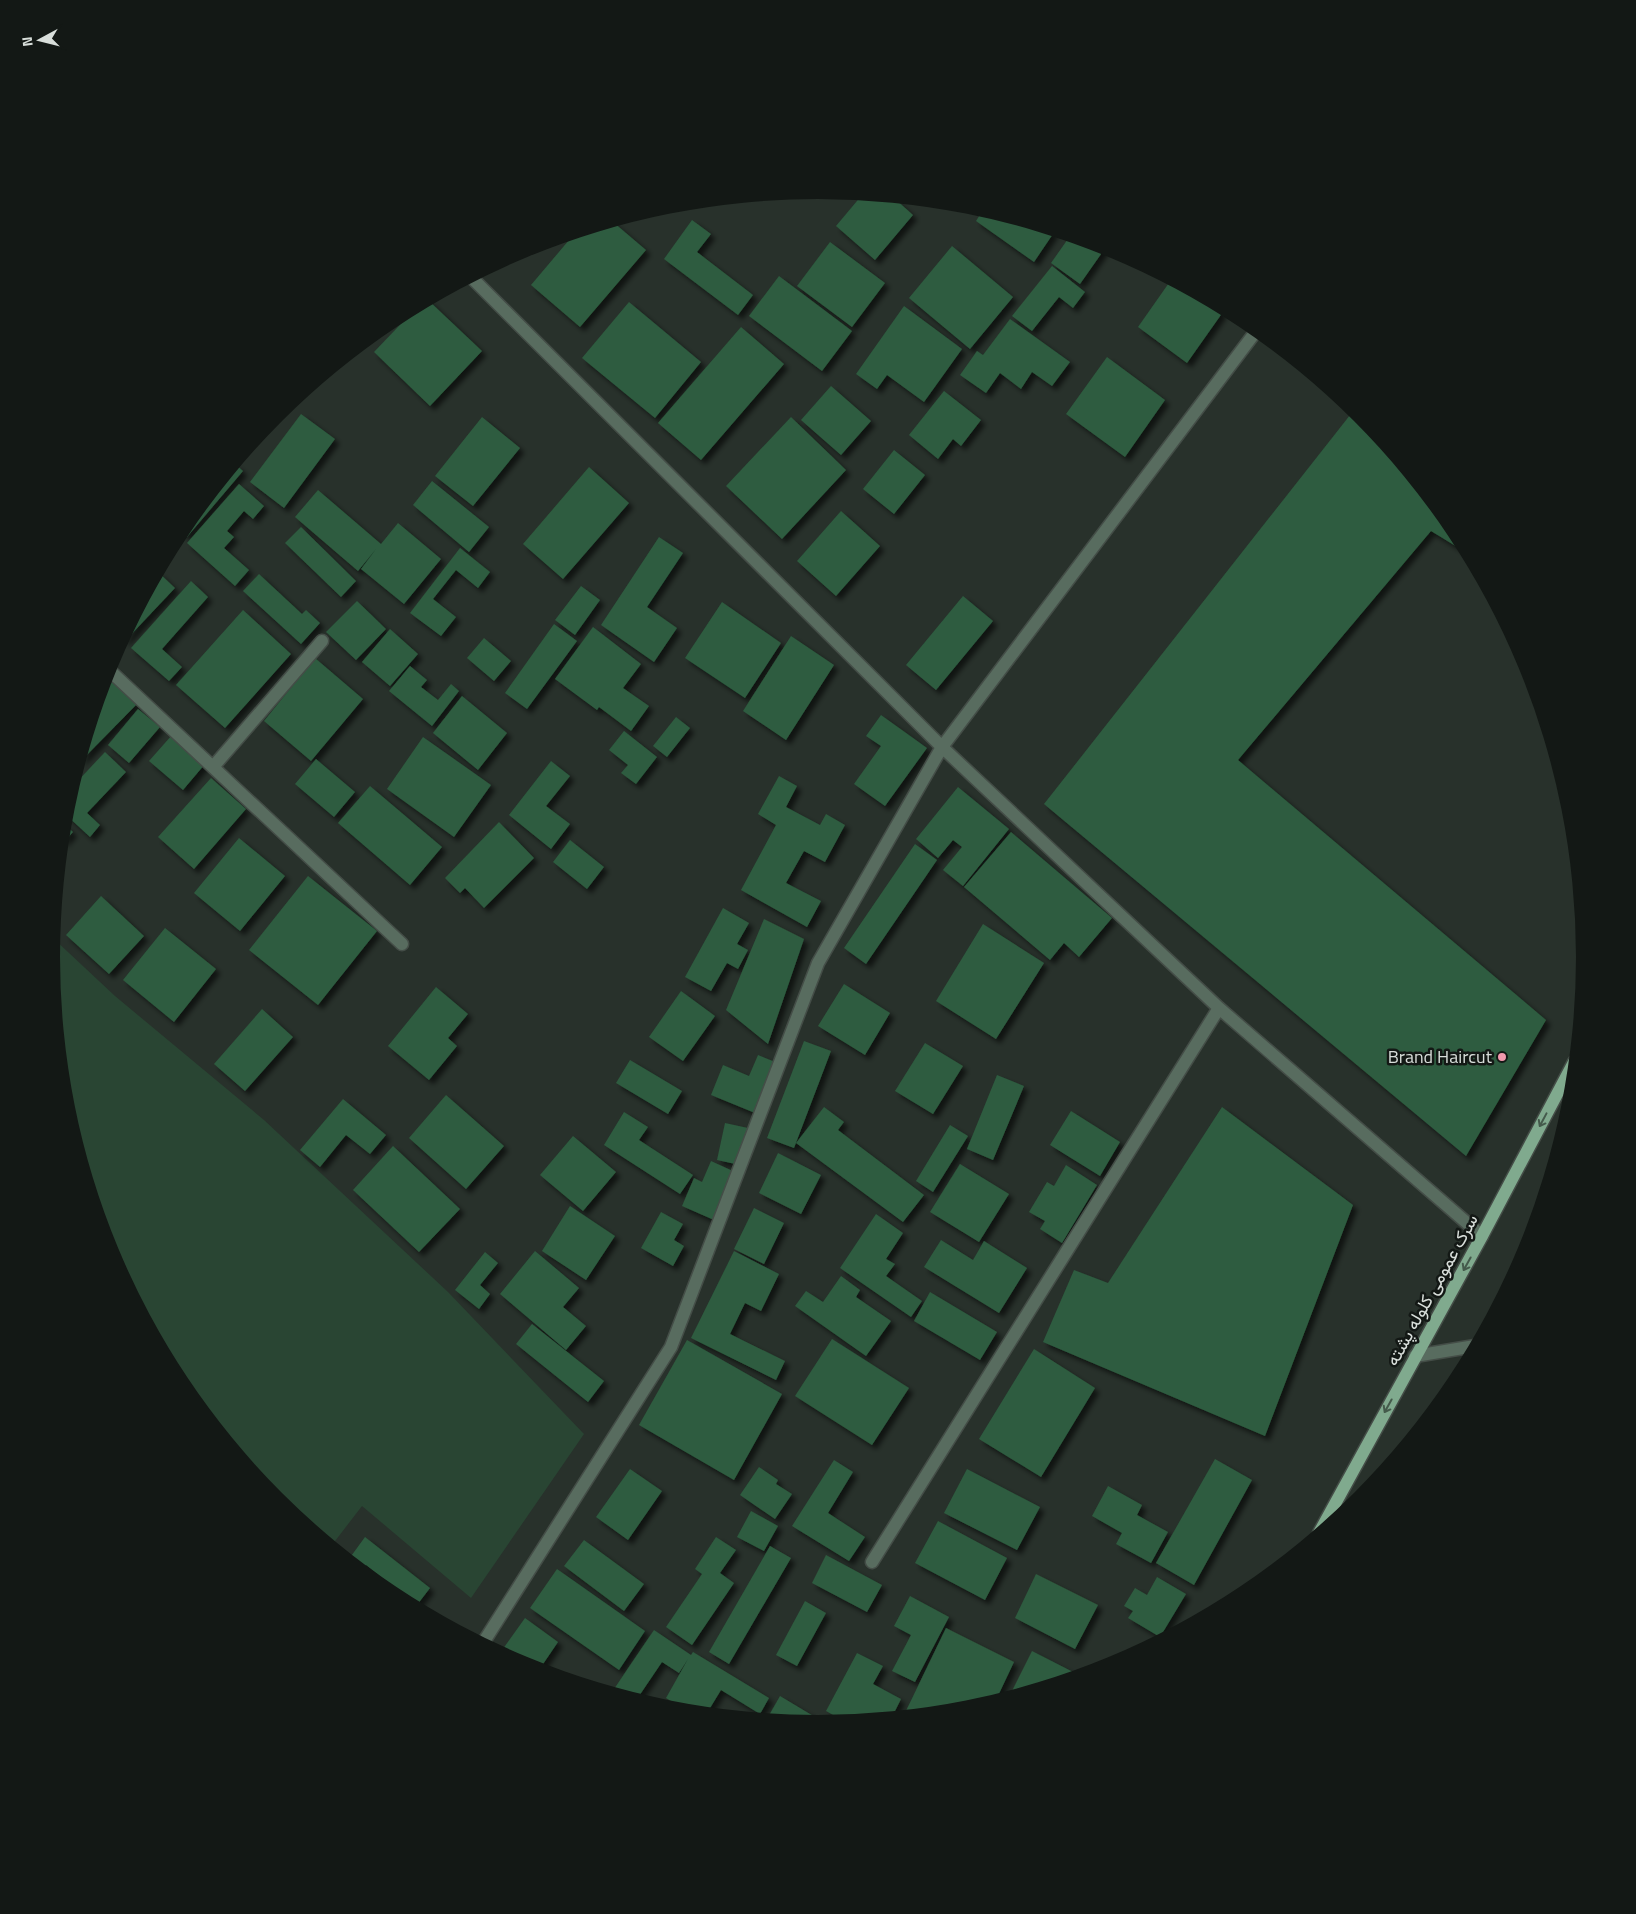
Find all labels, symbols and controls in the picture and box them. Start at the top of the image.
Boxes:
north arrow [15,15,65,65]
text: N [16,36,38,48]
place label: Brand Haircut [1388,1043,1493,1070]
marker: Brand Haircut [1496,1051,1508,1063]
one-way arrow [1538,1113,1548,1128]
street label: سرک عمومی کلوله پشته [1379,1209,1485,1371]
one-way arrow [1461,1256,1471,1270]
one-way arrow [1383,1398,1392,1413]

